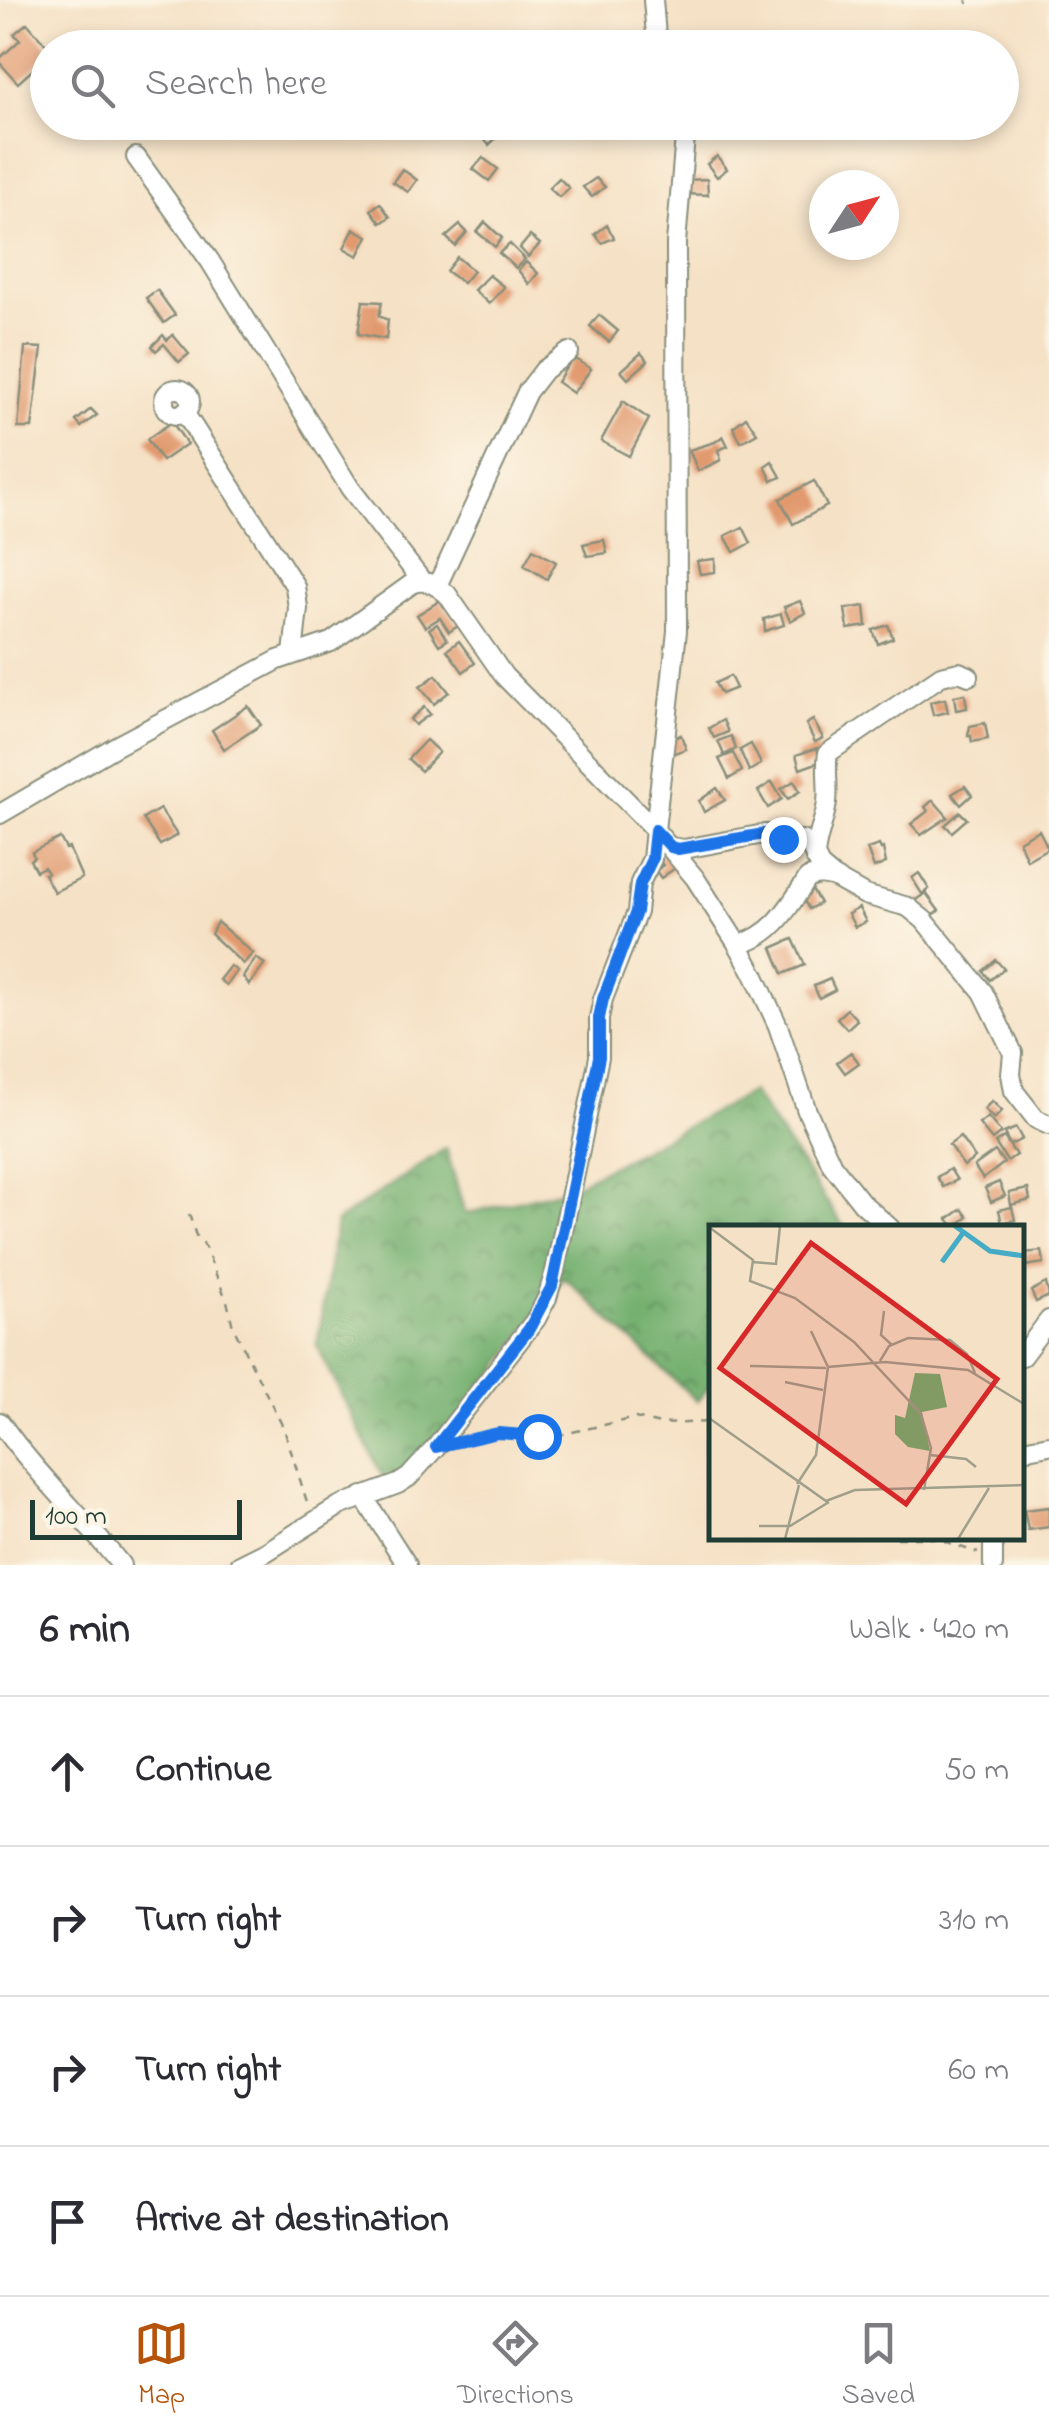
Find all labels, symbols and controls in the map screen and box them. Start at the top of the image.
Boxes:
search box [30,30,1019,140]
text: Search here [145,57,327,113]
icon: search [65,58,120,113]
north arrow [809,170,899,260]
route end [761,817,807,863]
inset map [709,1225,1024,1540]
route start [516,1414,562,1460]
scale bar [30,1495,242,1540]
text: 100 m [45,1497,107,1538]
text: 6 min [40,1600,130,1661]
text: Walk · 420 m [849,1607,1009,1654]
text: Continue [135,1743,271,1799]
icon: ahead [40,1744,95,1799]
text: 50 m [944,1748,1009,1795]
text: Turn right [135,1893,281,1949]
icon: right [40,1894,95,1949]
text: 310 m [939,1898,1009,1945]
text: Turn right [135,2043,281,2099]
icon: right [40,2044,95,2099]
text: 60 m [948,2048,1009,2095]
text: Arrive at destination [135,2193,449,2249]
icon: arrive [40,2194,95,2249]
tab: Map [134,2316,189,2417]
tab: Directions [457,2316,574,2417]
tab: Saved [842,2316,915,2417]

